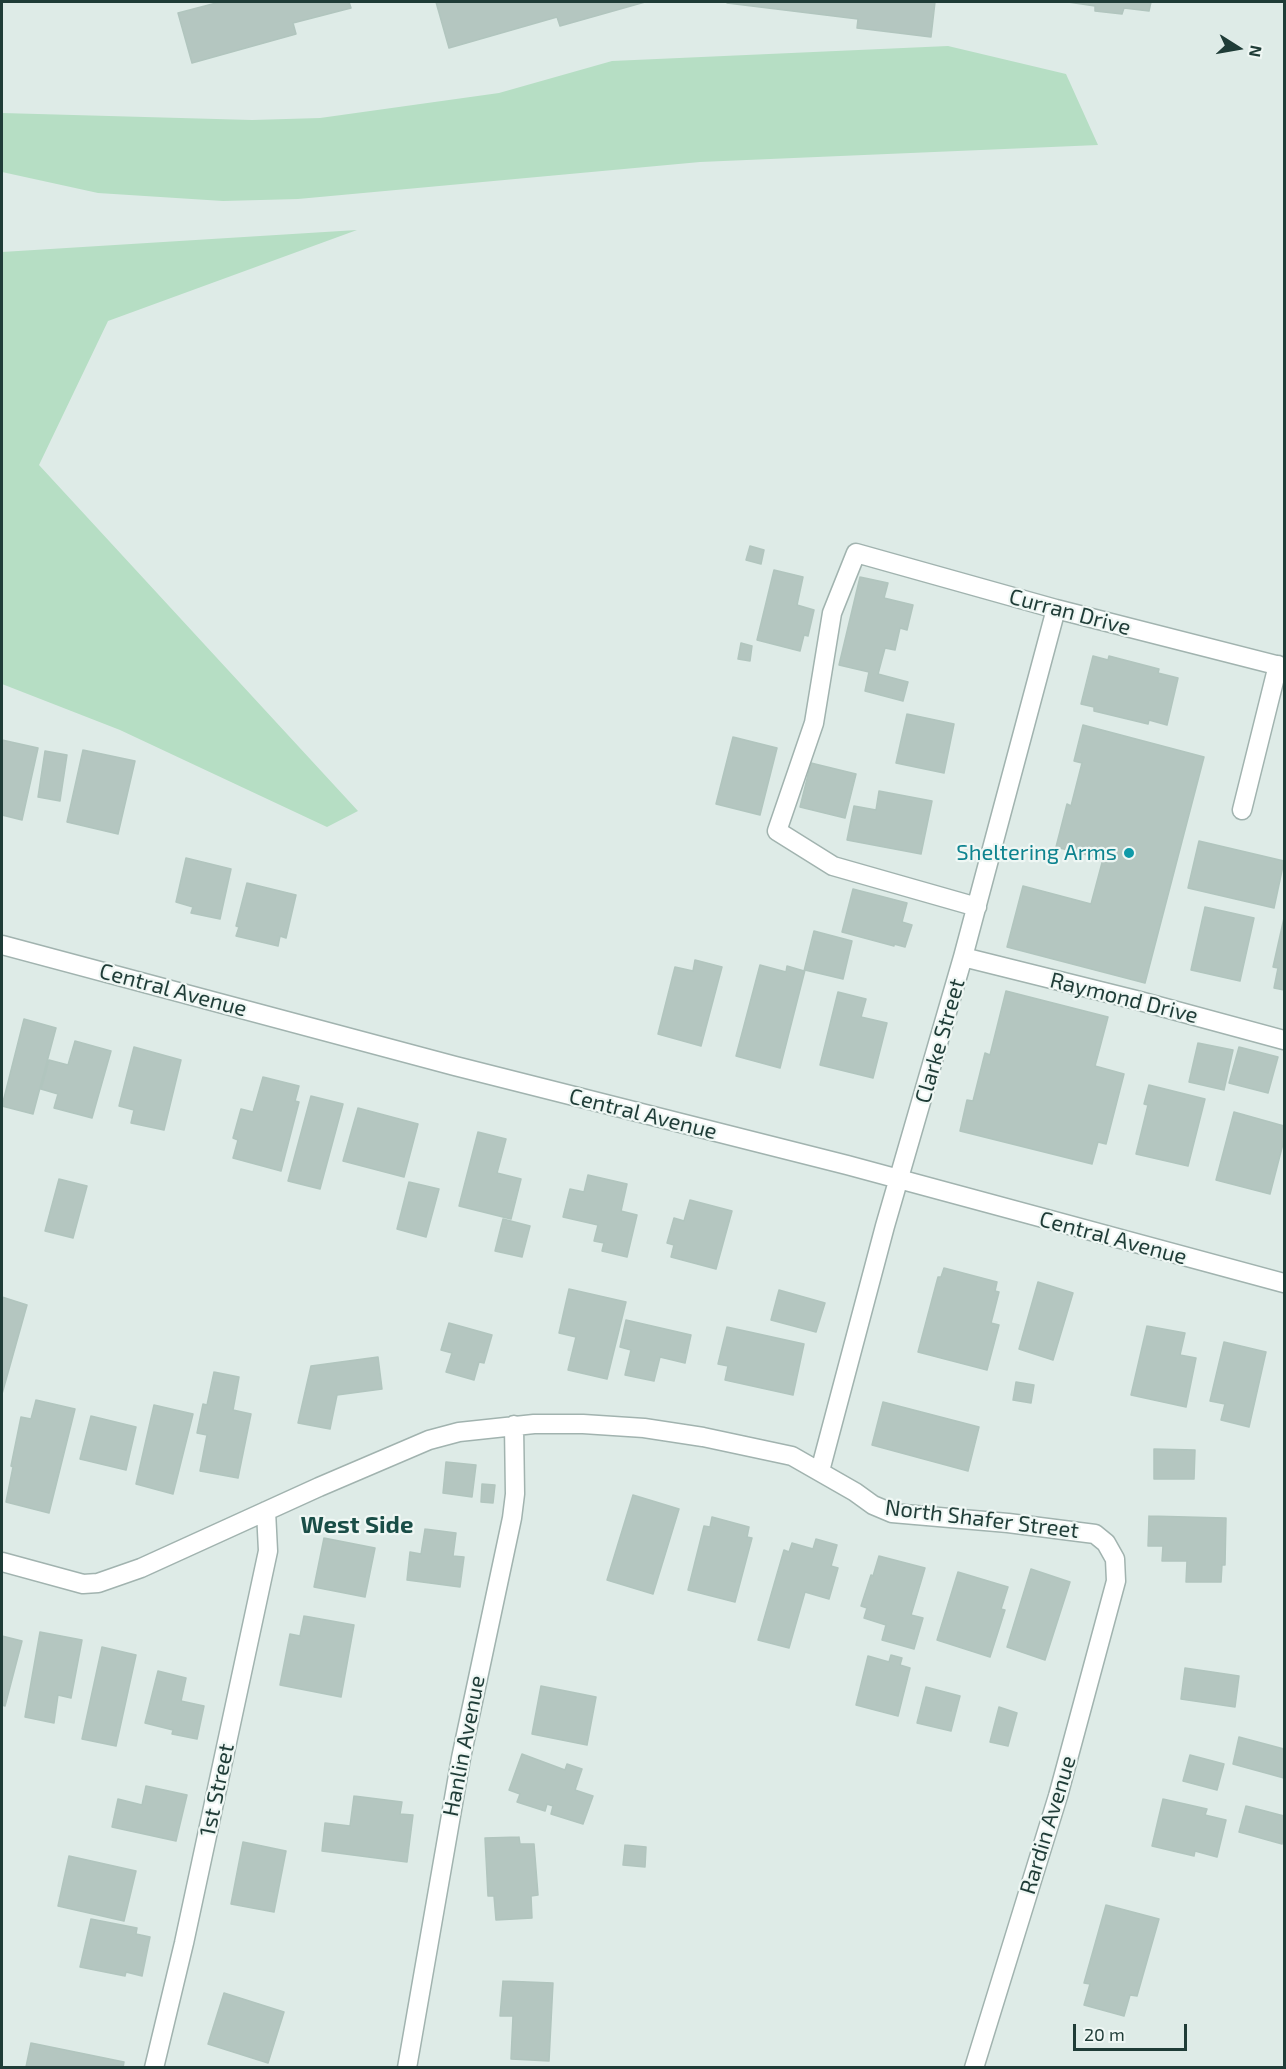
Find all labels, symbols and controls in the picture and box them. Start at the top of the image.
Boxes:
north arrow [1208,18,1268,78]
text: N [1246,44,1267,59]
street label: Curran Drive [1006,583,1134,641]
place label: Sheltering Arms [956,840,1117,866]
marker: Sheltering Arms [1122,846,1136,860]
street label: Central Avenue [96,958,250,1022]
street label: Raymond Drive [1047,967,1201,1029]
street label: Clarke Street [910,976,970,1106]
street label: Central Avenue [566,1083,720,1145]
street label: Central Avenue [1036,1206,1190,1270]
street label: North Shafer Street [884,1494,1080,1544]
district label: West Side [301,1511,413,1539]
street label: Hanlin Avenue [437,1673,491,1819]
street label: 1st Street [194,1741,240,1839]
street label: Rardin Avenue [1014,1752,1082,1898]
scale bar [1076,2012,1190,2050]
text: 20 m [1084,2023,1125,2045]

